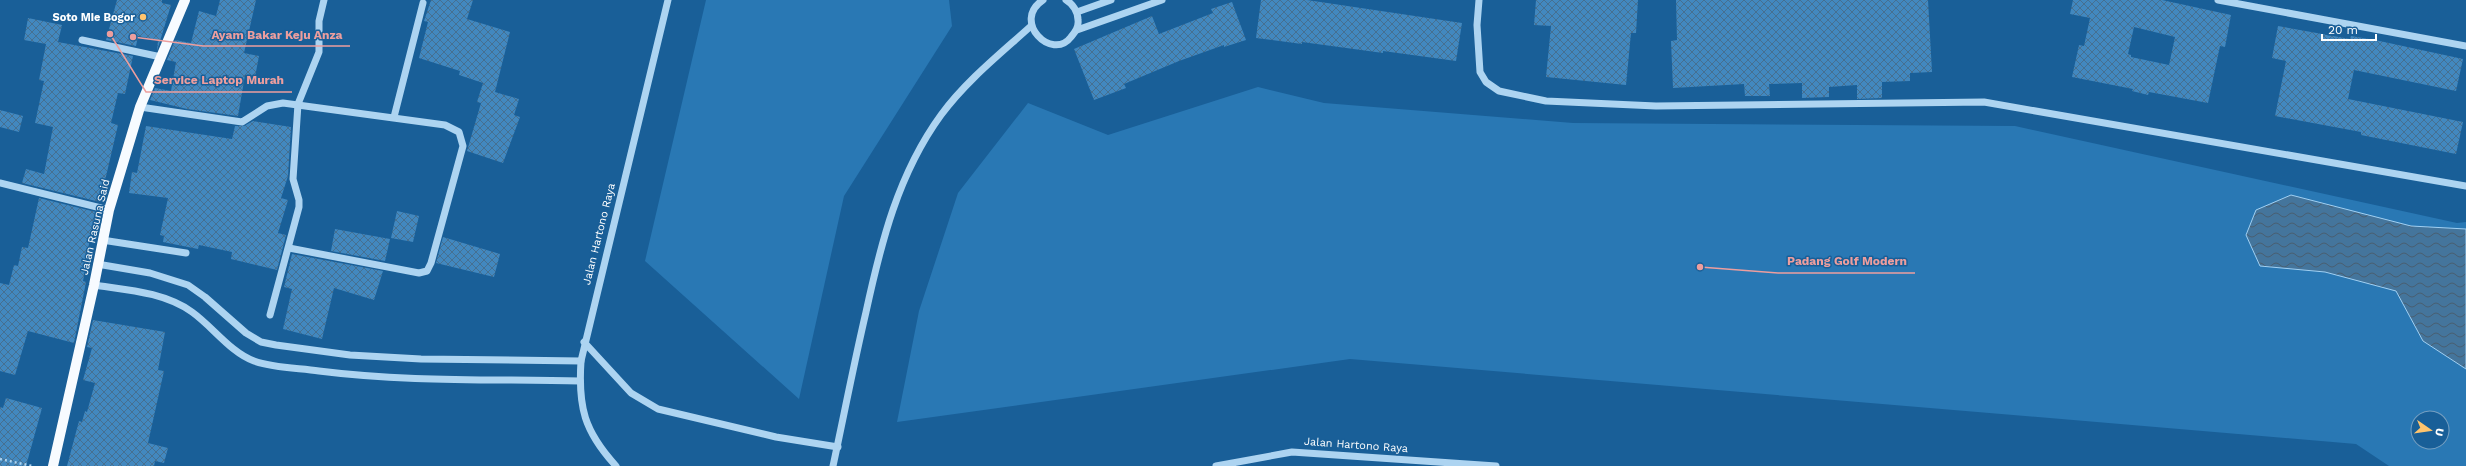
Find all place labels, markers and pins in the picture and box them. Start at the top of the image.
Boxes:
place label: Soto Mie Bogor [53,11,135,24]
marker: Soto Mie Bogor [138,12,148,22]
callout: Ayam Bakar Keju Anza [203,22,350,46]
callout: Service Laptop Murah [146,68,292,92]
callout: Padang Golf Modern [1778,249,1915,273]

